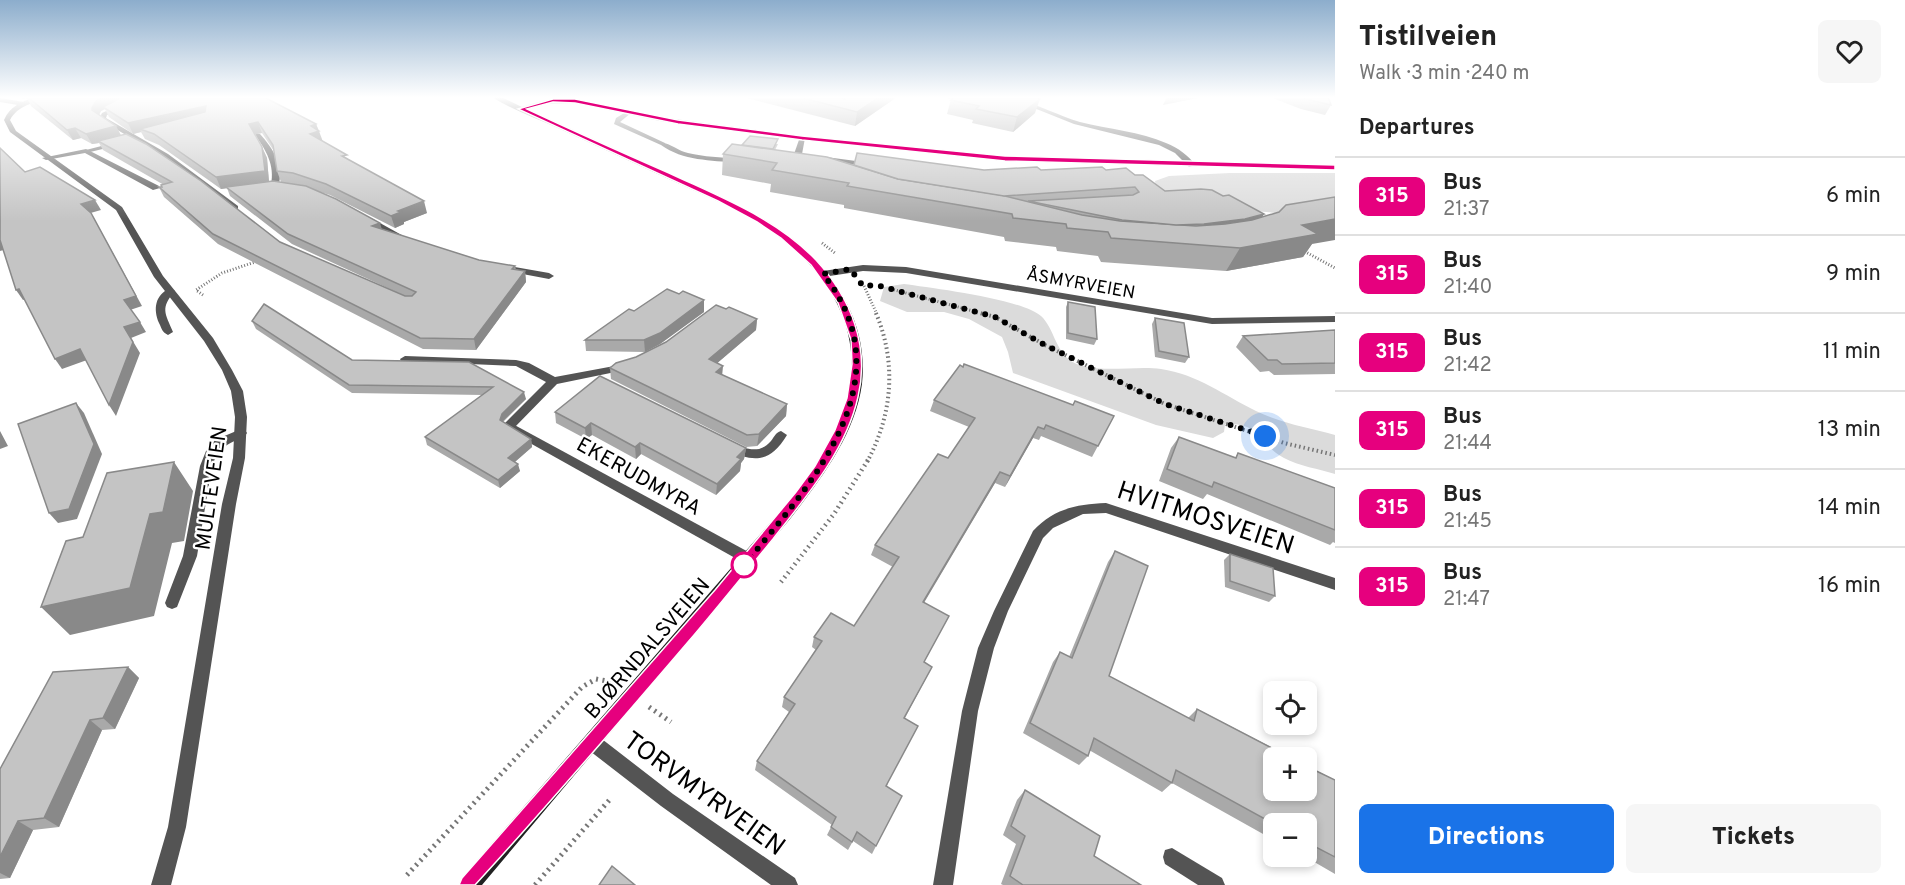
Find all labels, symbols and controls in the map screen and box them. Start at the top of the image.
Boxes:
text: Tistilveien [1359,20,1497,56]
button: heart [1818,20,1881,83]
text: Walk · 3 min · 240 m [1359,61,1529,87]
text: Departures [1359,115,1475,142]
text: Bus [1443,170,1482,197]
text: 315 [1375,183,1409,210]
text: 6 min [1826,183,1881,210]
text: 21:37 [1443,197,1489,223]
text: Bus [1443,248,1482,275]
text: 315 [1375,261,1409,288]
text: 9 min [1826,261,1881,288]
street label: ÅSMYRVEIEN [1025,264,1137,305]
text: 21:40 [1443,275,1492,301]
text: Bus [1443,326,1482,353]
text: 315 [1375,339,1409,366]
text: 11 min [1823,339,1881,366]
text: 21:42 [1443,353,1492,379]
text: Bus [1443,404,1482,431]
text: 315 [1375,417,1409,444]
text: 13 min [1818,417,1881,444]
your location [1250,421,1280,451]
street label: MULTEVEIEN [190,425,235,552]
text: 21:44 [1443,431,1492,457]
street label: EKERUDMYRA [571,432,705,523]
street label: HVITMOSVEIEN [1112,475,1298,564]
text: Bus [1443,482,1482,509]
text: 315 [1375,495,1409,522]
text: 14 min [1818,495,1881,522]
text: 21:45 [1443,509,1492,535]
unlabelled marker [731,552,757,578]
text: Bus [1443,560,1482,587]
street label: BJØRNDALSVEIEN [579,573,717,725]
text: 315 [1375,573,1409,600]
text: 16 min [1818,573,1881,600]
text: 21:47 [1443,587,1490,613]
map controls [1263,681,1317,867]
button: locate [1263,681,1317,735]
street label: TORVMYRVEIEN [616,725,791,865]
button: + [1263,747,1317,801]
button: Directions [1359,804,1614,873]
button: Tickets [1626,804,1881,873]
button: − [1263,813,1317,867]

